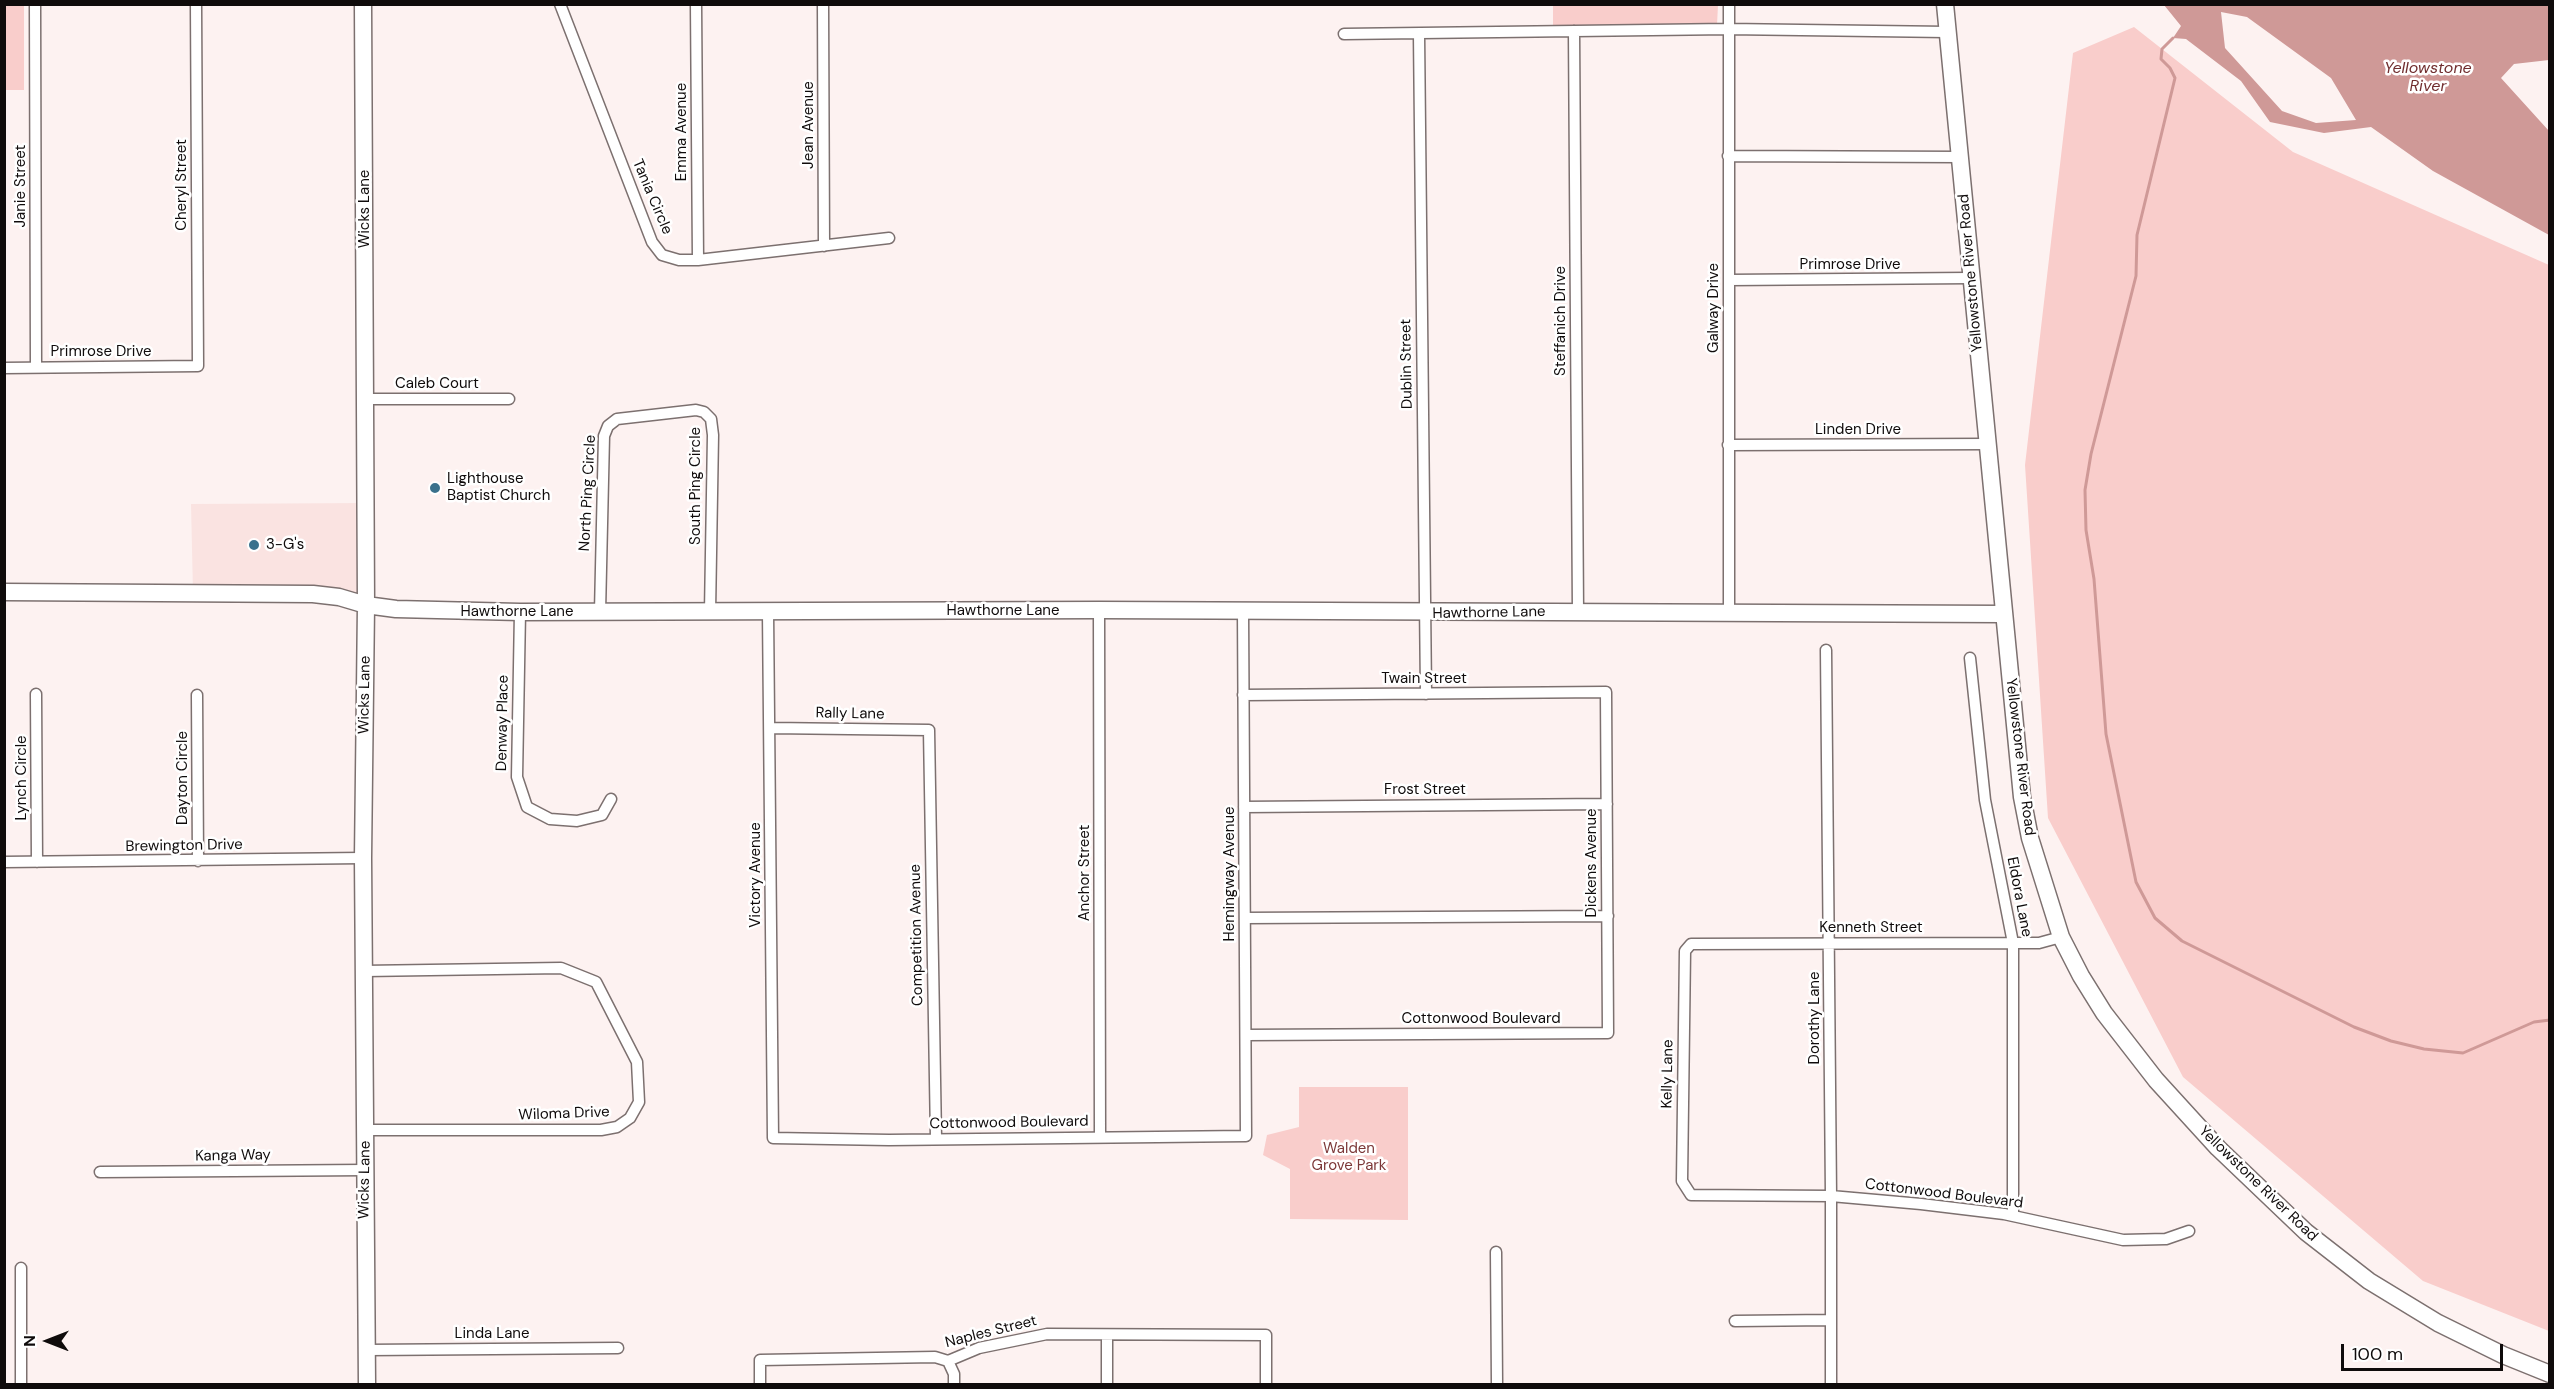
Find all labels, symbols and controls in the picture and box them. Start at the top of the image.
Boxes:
water label: Yellowstone River [2384,59,2472,97]
street label: Jean Avenue [800,81,818,169]
street label: Emma Avenue [673,83,691,181]
street label: Cheryl Street [173,139,191,231]
street label: Janie Street [12,145,30,227]
street label: Tania Circle [628,157,676,237]
street label: Wicks Lane [356,170,374,248]
street label: Yellowstone River Road [1955,193,1987,353]
street label: Primrose Drive [1800,256,1900,274]
street label: Galway Drive [1705,263,1723,353]
street label: Steffanich Drive [1552,266,1570,376]
street label: Dublin Street [1397,319,1417,409]
street label: Primrose Drive [51,343,151,361]
street label: Caleb Court [395,375,479,393]
street label: Linden Drive [1815,421,1901,439]
street label: South Ping Circle [687,427,705,545]
street label: North Ping Circle [576,434,600,552]
place label: Lighthouse Baptist Church [447,470,550,505]
marker: Lighthouse Baptist Church [428,481,442,495]
place label: 3-G's [266,536,304,554]
marker: 3-G's [247,538,261,552]
street label: Hawthorne Lane [947,602,1059,620]
street label: Hawthorne Lane [461,603,573,621]
street label: Hawthorne Lane [1432,603,1546,623]
street label: Wicks Lane [355,656,375,734]
street label: Twain Street [1381,670,1467,688]
street label: Denway Place [493,675,513,771]
street label: Yellowstone River Road [2001,677,2039,837]
street label: Rally Lane [815,704,885,724]
street label: Dayton Circle [174,731,192,825]
street label: Lynch Circle [13,735,31,821]
street label: Frost Street [1384,781,1466,799]
street label: Hemingway Avenue [1221,806,1239,942]
street label: Dickens Avenue [1583,808,1601,918]
street label: Victory Avenue [747,822,765,928]
street label: Anchor Street [1076,825,1094,921]
street label: Brewington Drive [125,836,243,856]
street label: Eldora Lane [2002,856,2036,938]
street label: Competition Avenue [907,864,927,1006]
street label: Kenneth Street [1819,919,1923,937]
street label: Dorothy Lane [1806,972,1824,1064]
street label: Cottonwood Boulevard [1401,1010,1561,1028]
street label: Kelly Lane [1658,1039,1678,1109]
street label: Wiloma Drive [518,1103,610,1125]
street label: Cottonwood Boulevard [929,1113,1089,1133]
street label: Yellowstone River Road [2195,1122,2321,1246]
park label: Walden Grove Park [1312,1140,1386,1175]
street label: Wicks Lane [355,1141,375,1219]
street label: Kanga Way [195,1146,271,1166]
street label: Cottonwood Boulevard [1864,1175,2024,1213]
north arrow [18,1311,78,1371]
street label: Naples Street [943,1312,1039,1352]
street label: Linda Lane [455,1325,529,1343]
scale bar [2344,1332,2506,1370]
text: N [19,1335,40,1347]
text: 100 m [2352,1342,2403,1366]

